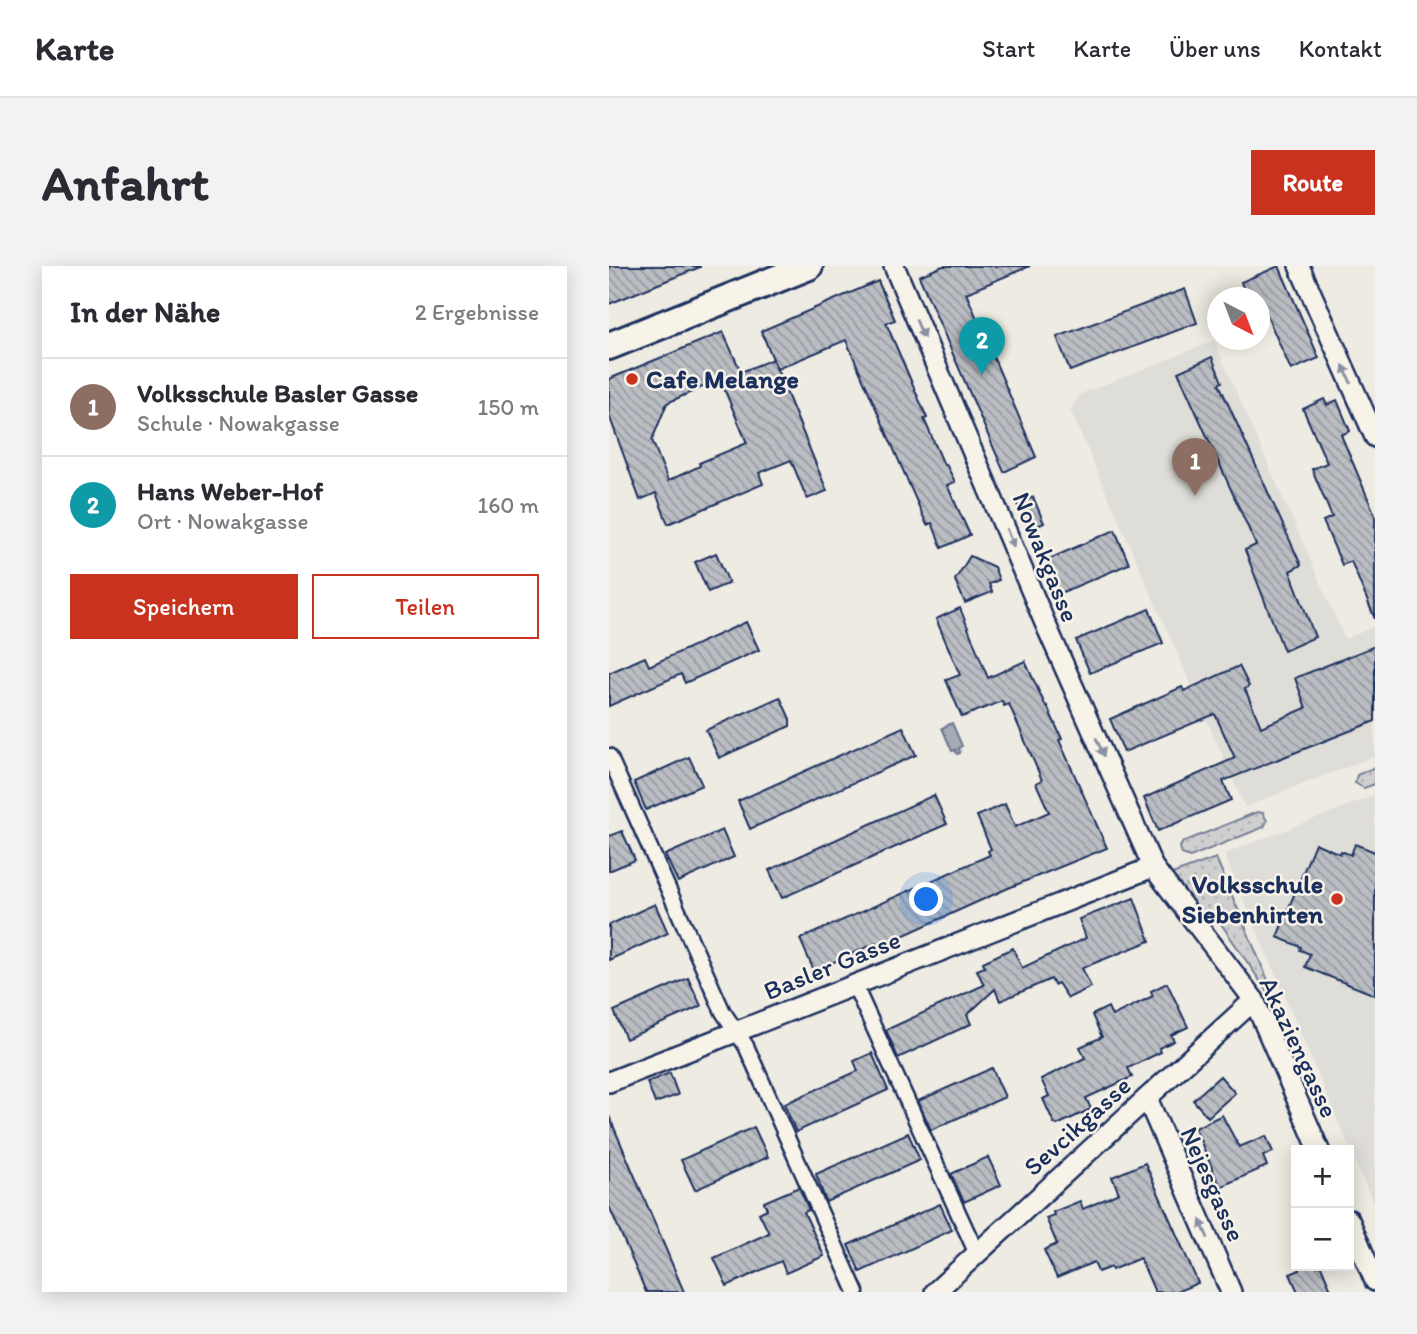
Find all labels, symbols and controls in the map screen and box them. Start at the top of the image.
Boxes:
text: Karte [35,29,114,68]
text: Start [982,34,1035,63]
text: Karte [1073,34,1131,63]
text: Über uns [1169,34,1261,63]
text: Kontakt [1299,34,1382,63]
button: Route [1251,150,1375,215]
text: Anfahrt [42,153,209,212]
north arrow [1207,287,1270,350]
text: In der Nähe [70,293,220,330]
text: 2 Ergebnisse [415,298,539,326]
pin: 2 [959,317,1005,375]
one-way arrow [915,319,926,340]
place label: Cafe Melange [646,363,799,395]
one-way arrow [1341,364,1353,384]
marker: Cafe Melange [624,371,640,387]
text: Volksschule Basler Gasse [137,377,418,409]
text: 1 [88,393,98,421]
text: 150 m [478,393,539,421]
text: Schule · Nowakgasse [137,409,340,437]
pin: 1 [1172,438,1218,496]
text: Hans Weber-Hof [137,475,323,507]
street label: Nowakgasse [1006,487,1086,627]
text: 2 [87,491,99,519]
text: 160 m [477,491,539,519]
text: Ort · Nowakgasse [137,507,308,535]
one-way arrow [1005,528,1016,549]
button: Speichern [70,574,298,639]
button: Teilen [312,574,539,639]
one-way arrow [1094,737,1106,757]
place label: Volksschule Siebenhirten [1182,868,1323,930]
your location [909,882,943,916]
marker: Volksschule Siebenhirten [1329,891,1345,907]
street label: Basler Gasse [759,923,905,1007]
street label: Akaziengasse [1252,971,1346,1123]
street label: Sevcikgasse [1017,1069,1137,1183]
street label: Nejesgasse [1173,1121,1253,1247]
map controls [1291,1145,1354,1271]
button: + [1291,1145,1354,1208]
button: − [1291,1208,1354,1271]
one-way arrow [1198,1219,1209,1240]

